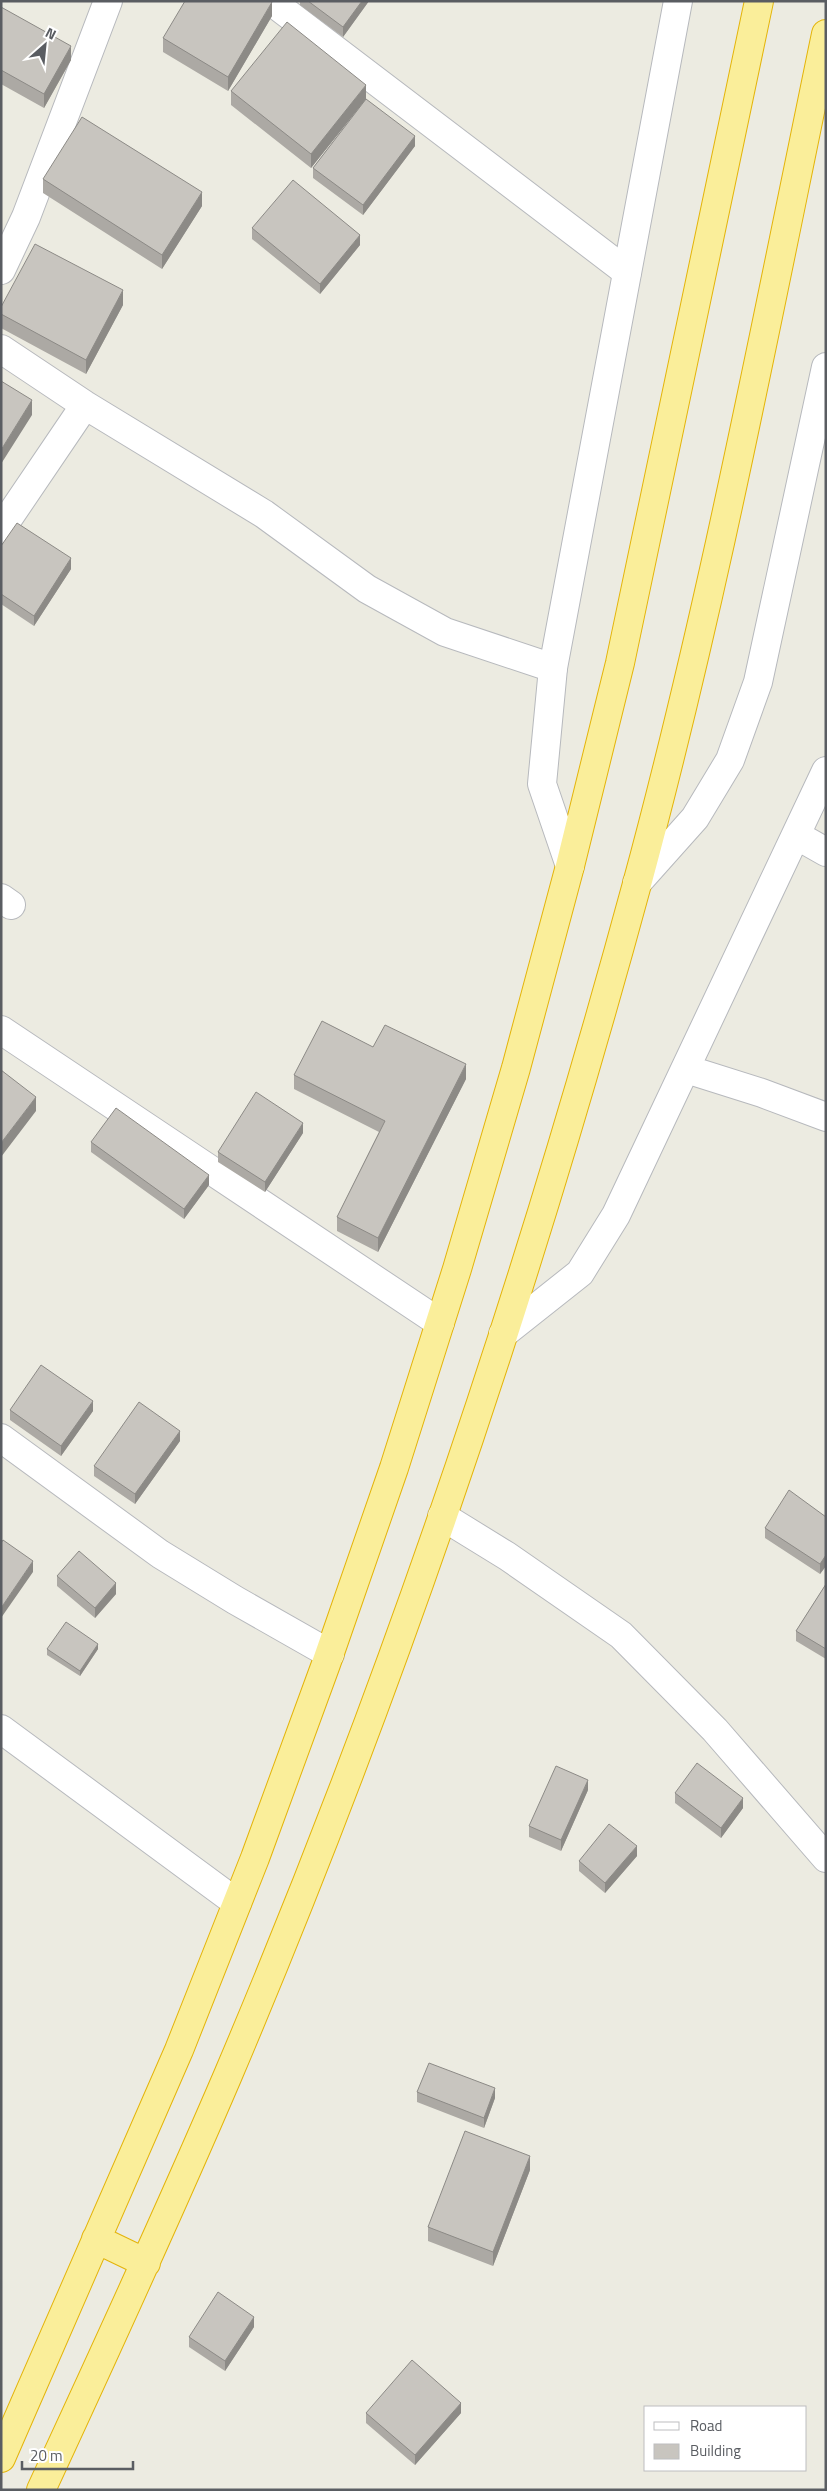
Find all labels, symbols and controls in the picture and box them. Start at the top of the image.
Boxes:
north arrow [20,20,70,70]
text: N [42,21,60,45]
legend [644,2406,807,2471]
text: Road [690,2414,722,2437]
scale bar [22,2438,134,2470]
text: Building [690,2439,741,2462]
text: 20 m [30,2444,63,2467]

